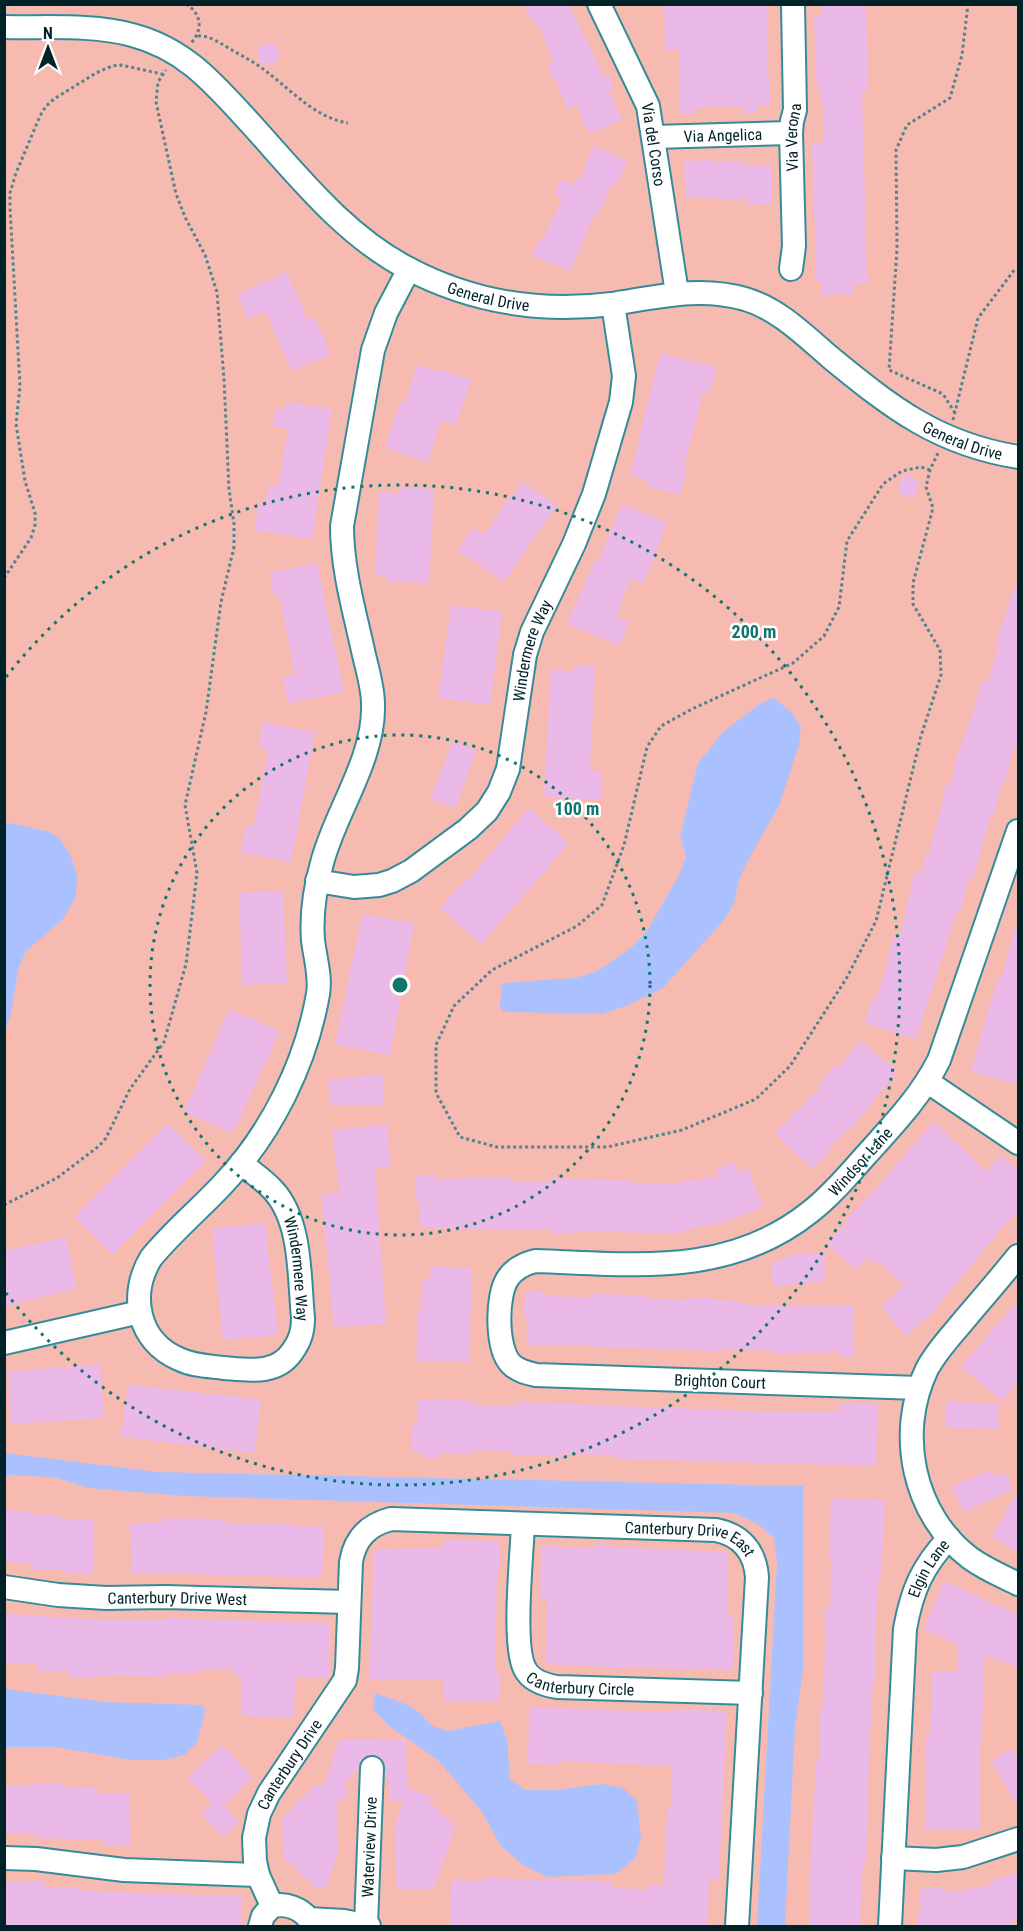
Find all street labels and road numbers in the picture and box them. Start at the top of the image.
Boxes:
street label: Via del Corso [638,101,669,187]
street label: Via Verona [782,103,805,172]
street label: Via Angelica [683,125,763,146]
street label: General Drive [445,278,530,315]
street label: General Drive [919,417,1004,464]
street label: Windermere Way [509,597,556,703]
street label: Windsor Lane [825,1124,896,1200]
street label: Windermere Way [280,1214,312,1322]
street label: Brighton Court [674,1370,766,1393]
street label: Canterbury Drive East [624,1518,759,1560]
street label: Elgin Lane [904,1536,953,1600]
street label: Canterbury Drive West [107,1588,248,1609]
street label: Canterbury Circle [522,1668,635,1699]
street label: Canterbury Drive [253,1716,326,1813]
street label: Waterview Drive [358,1796,381,1898]

